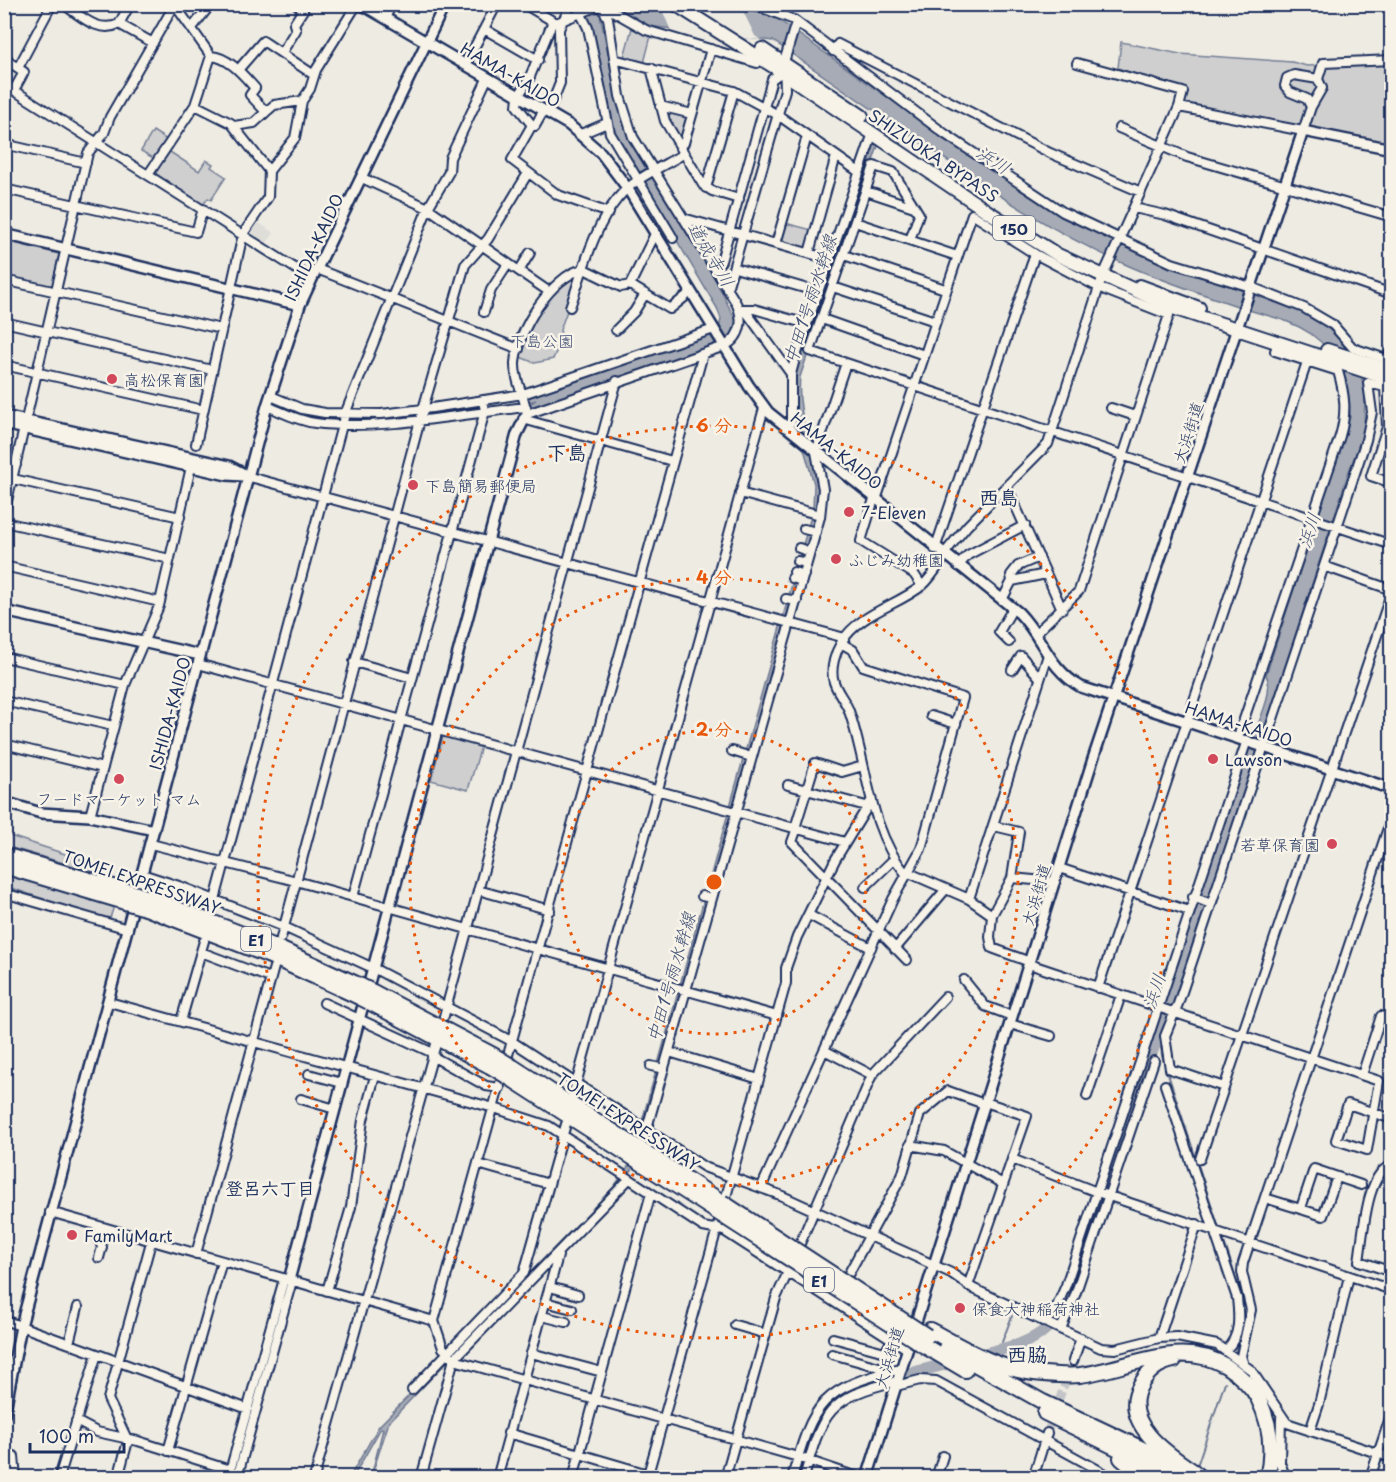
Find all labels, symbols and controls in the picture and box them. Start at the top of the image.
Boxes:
street label: HAMA-KAIDO [457,36,565,112]
street label: SHIZUOKA BYPASS [864,102,1004,208]
water label: 浜川 [972,138,1016,180]
street label: ISHIDA-KAIDO [278,189,348,305]
water label: 道成寺川 [682,216,742,292]
road number: 150 [993,216,1035,240]
water label: 中田1号雨水幹線 [775,230,843,367]
park label: 下島公園 [510,328,574,352]
place label: 高松保育園 [124,367,204,391]
marker: 高松保育園 [105,372,119,386]
street label: 大浜街道 [1166,398,1208,466]
street label: HAMA-KAIDO [786,406,888,494]
text: 6 分 [696,411,732,438]
district label: 下島 [547,437,587,467]
place label: 下島簡易郵便局 [425,473,537,497]
marker: 下島簡易郵便局 [406,478,420,492]
district label: 西島 [979,482,1019,512]
place label: 7-Eleven [861,500,926,524]
marker: 7-Eleven [842,505,856,519]
water label: 浜川 [1289,509,1327,551]
place label: ふじみ幼稚園 [848,547,944,571]
marker: ふじみ幼稚園 [829,552,843,566]
text: 4 分 [696,563,732,590]
street label: ISHIDA-KAIDO [142,654,196,772]
street label: HAMA-KAIDO [1182,694,1296,752]
text: 2 分 [696,715,732,742]
place label: Lawson [1225,747,1282,771]
marker: Lawson [1206,752,1220,766]
marker: フードマーケット マム [112,772,126,786]
place label: フードマーケット マム [37,786,201,810]
place label: 若草保育園 [1240,832,1320,856]
marker: 若草保育園 [1325,837,1339,851]
street label: TOMEI EXPRESSWAY [60,843,224,919]
street label: 大浜街道 [1014,860,1056,928]
centre of rings [704,872,724,892]
water label: 中田1号雨水幹線 [639,908,702,1045]
road number: E1 [241,927,271,951]
water label: 浜川 [1134,970,1172,1012]
street label: TOMEI EXPRESSWAY [553,1066,705,1176]
district label: 登呂六丁目 [225,1174,315,1201]
place label: FamilyMart [84,1223,173,1247]
marker: FamilyMart [65,1228,79,1242]
road number: E1 [804,1268,834,1292]
place label: 保食大神稲荷神社 [972,1296,1100,1320]
marker: 保食大神稲荷神社 [953,1301,967,1315]
street label: 大浜街道 [867,1323,909,1391]
district label: 西脇 [1007,1339,1047,1369]
scale bar [30,1416,124,1454]
text: 100 m [39,1422,94,1449]

